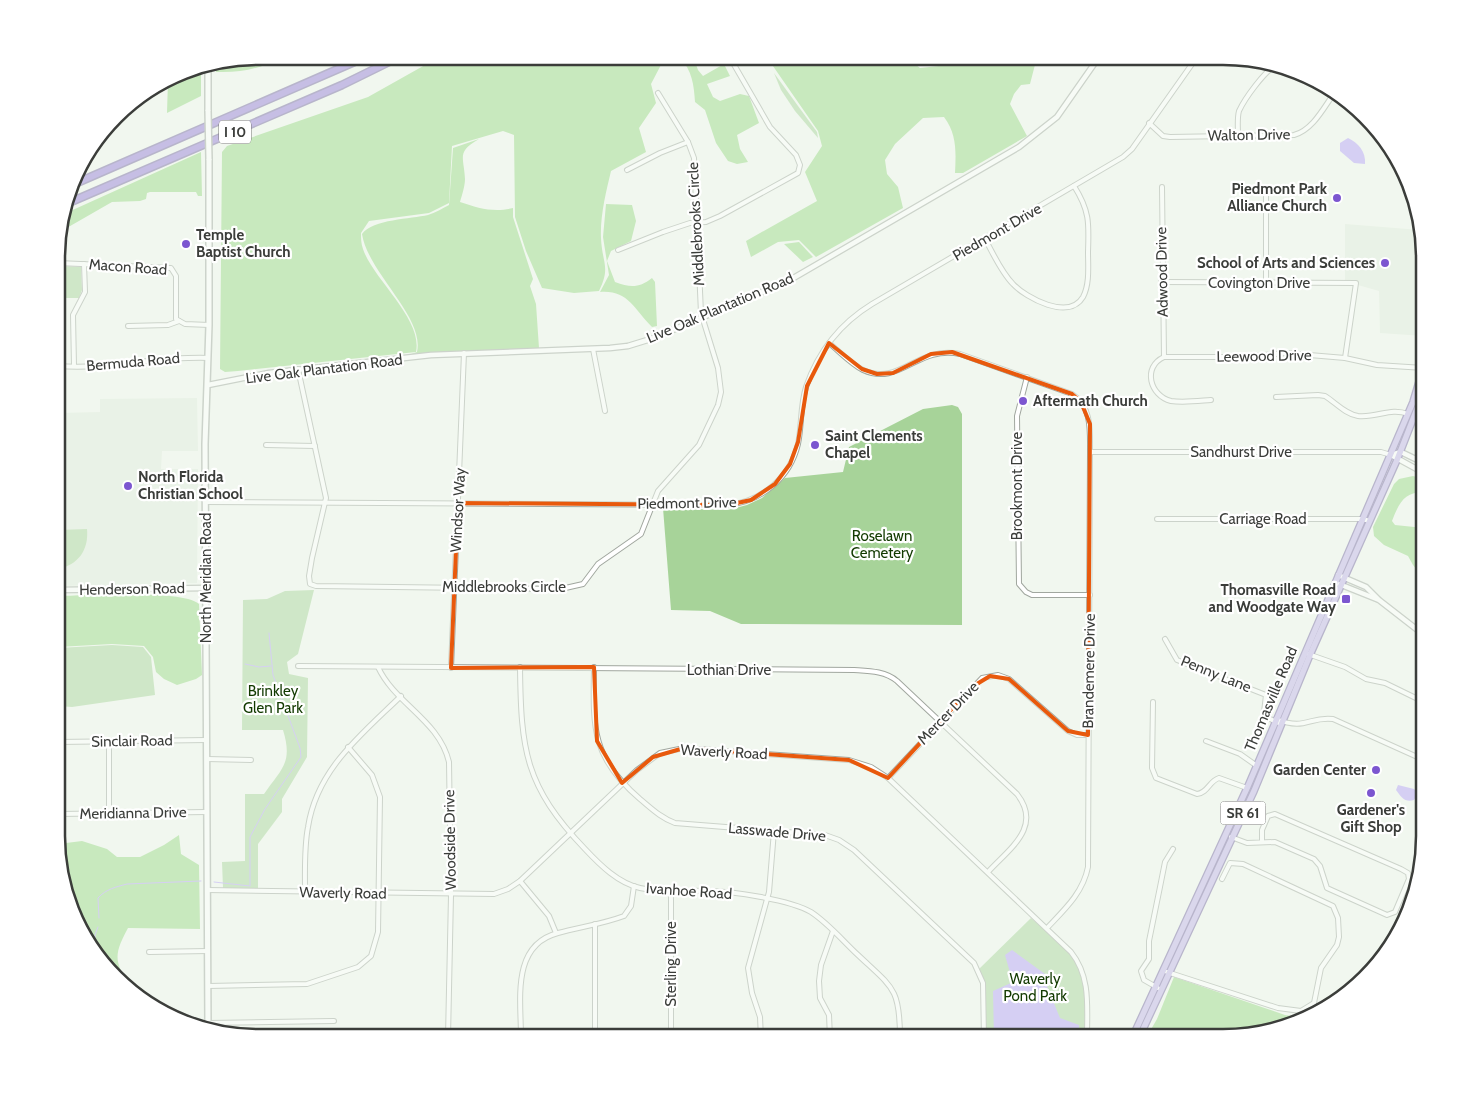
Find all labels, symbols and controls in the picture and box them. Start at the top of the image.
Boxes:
road number: I 10 [219,120,251,144]
street label: Walton Drive [1207,125,1291,145]
street label: Middlebrooks Circle [684,161,708,286]
place label: Piedmont Park Alliance Church [1227,180,1328,215]
marker: Piedmont Park Alliance Church [1331,192,1343,204]
street label: Piedmont Drive [949,199,1045,265]
place label: Temple Baptist Church [196,226,291,261]
street label: Adwood Drive [1152,227,1172,317]
marker: Temple Baptist Church [180,238,192,250]
place label: School of Arts and Sciences [1197,254,1375,272]
street label: Macon Road [88,255,168,279]
marker: School of Arts and Sciences [1379,257,1391,269]
street label: Live Oak Plantation Road [644,269,796,347]
street label: Covington Drive [1208,274,1310,292]
street label: Leewood Drive [1216,346,1312,366]
street label: Bermuda Road [85,349,181,375]
street label: Live Oak Plantation Road [244,350,404,388]
place label: Aftermath Church [1033,392,1148,410]
marker: Aftermath Church [1017,395,1029,407]
place label: Saint Clements Chapel [825,427,923,462]
street label: Brookmont Drive [1008,431,1026,540]
marker: Saint Clements Chapel [809,439,821,451]
street label: Sandhurst Drive [1190,443,1292,461]
street label: Windsor Way [447,467,469,553]
place label: North Florida Christian School [138,468,243,503]
marker: North Florida Christian School [122,480,134,492]
street label: Piedmont Drive [637,493,737,513]
street label: Carriage Road [1219,510,1307,528]
street label: North Meridian Road [197,513,215,643]
park label: Roselawn Cemetery [851,527,914,562]
street label: Middlebrooks Circle [442,578,566,596]
street label: Henderson Road [79,579,185,599]
place label: Thomasville Road and Woodgate Way [1209,581,1337,616]
marker: Thomasville Road and Woodgate Way [1340,593,1352,605]
street label: Brandemere Drive [1079,613,1099,729]
street label: Thomasville Road [1241,644,1301,754]
street label: Penny Lane [1178,652,1254,696]
street label: Lothian Drive [687,661,772,679]
street label: Mercer Drive [914,678,983,748]
park label: Brinkley Glen Park [243,682,303,717]
street label: Sinclair Road [91,731,173,751]
street label: Waverly Road [680,741,768,763]
place label: Garden Center [1273,761,1366,779]
marker: Garden Center [1370,764,1382,776]
marker: Gardener's Gift Shop [1365,787,1377,799]
street label: Woodside Drive [440,789,460,891]
road number: SR 61 [1220,801,1266,824]
place label: Gardener's Gift Shop [1337,801,1405,836]
street label: Meridianna Drive [79,803,187,823]
street label: Lasswade Drive [727,819,827,845]
street label: Ivanhoe Road [645,879,733,903]
street label: Waverly Road [299,883,387,903]
street label: Sterling Drive [662,921,680,1007]
park label: Waverly Pond Park [1003,970,1067,1005]

